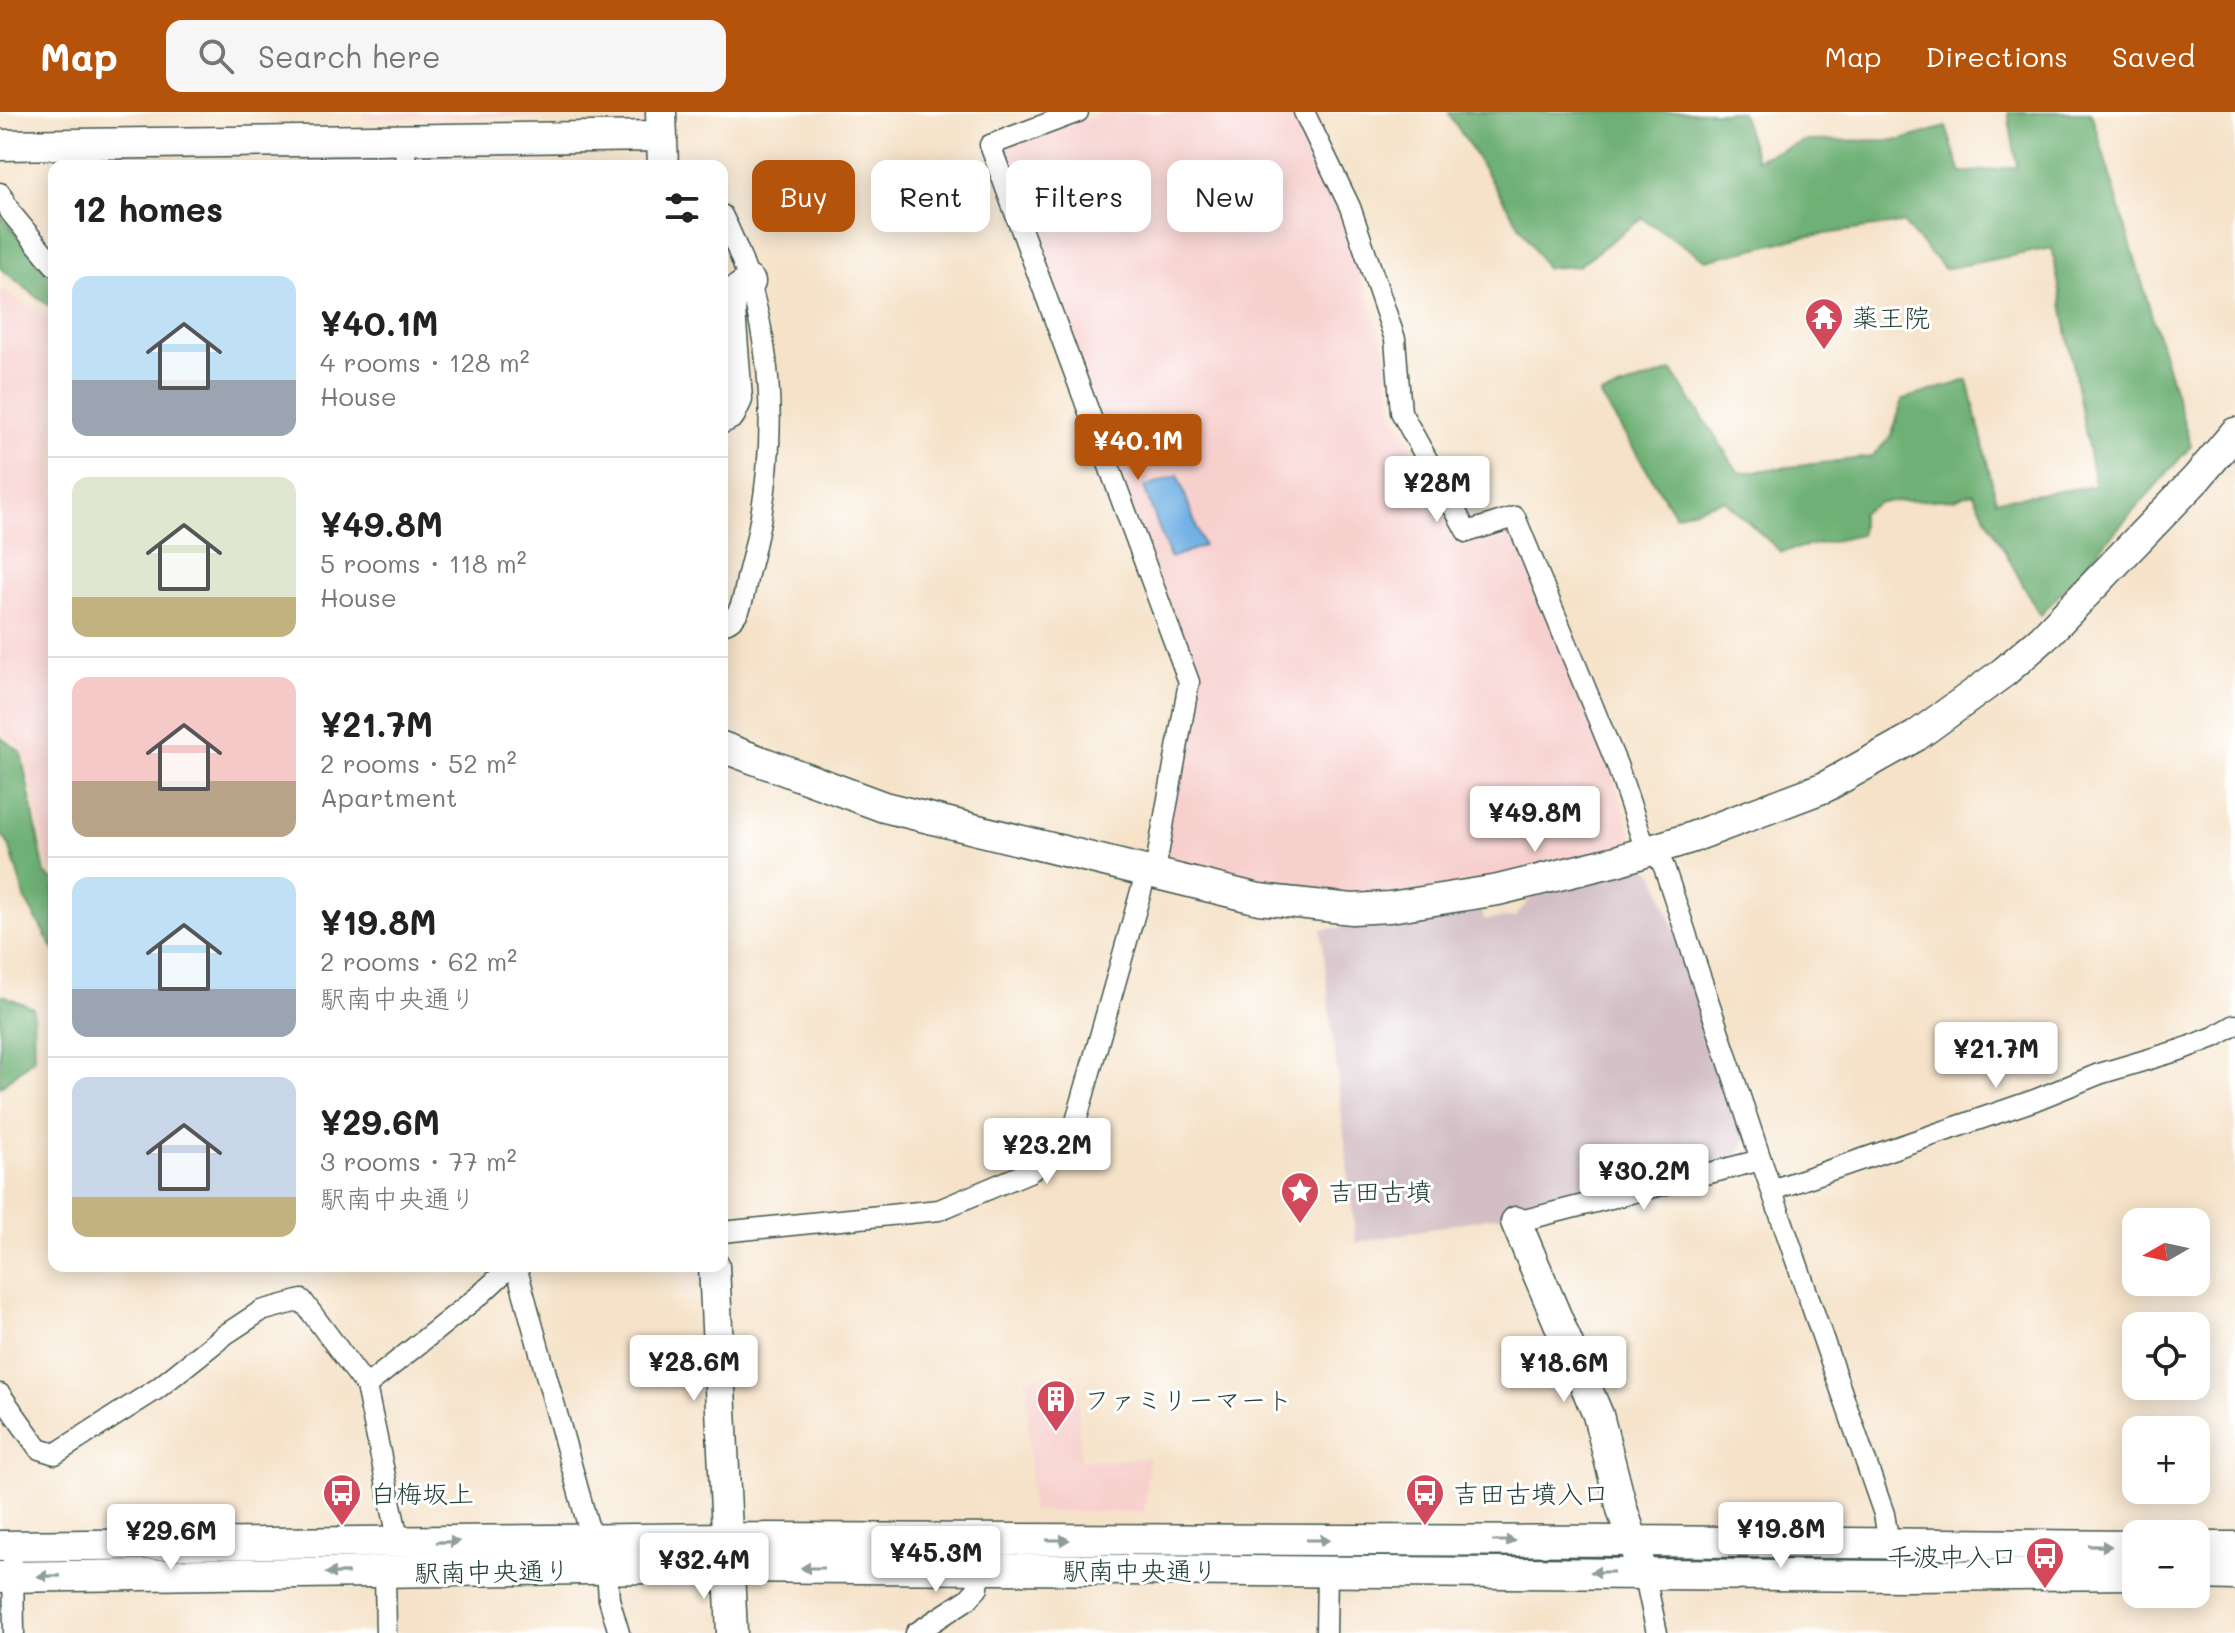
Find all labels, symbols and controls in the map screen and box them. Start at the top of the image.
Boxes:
search box [166,20,726,92]
text: Map [40,31,118,81]
icon: search [194,34,238,78]
text: Search here [258,36,441,76]
text: Map [1825,38,1882,74]
text: Directions [1926,38,2068,74]
text: Saved [2112,38,2195,74]
chip: Buy [752,160,855,232]
chip: Rent [871,160,990,232]
chip: Filters [1006,160,1151,232]
chip: New [1167,160,1283,232]
text: 12 homes [72,186,223,231]
icon: filters [660,186,704,230]
temple icon: 薬王院 [1803,296,1845,351]
text: ¥40.1M [320,300,439,345]
place label: 薬王院 [1852,300,1930,334]
icon: home [136,308,232,404]
text: 4 rooms · 128 m² [320,345,530,379]
text: House [320,379,397,413]
pin: ¥40.1M [1073,414,1203,482]
text: ¥40.1M [1093,423,1183,457]
pin: ¥28M [1390,456,1484,524]
text: ¥28M [1403,465,1471,499]
text: ¥49.8M [320,501,443,546]
icon: home [136,509,232,605]
text: 5 rooms · 118 m² [320,546,527,580]
text: House [320,580,397,614]
text: ¥21.7M [320,701,433,746]
icon: home [136,709,232,805]
text: 2 rooms · 52 m² [320,746,517,780]
text: Apartment [320,780,457,814]
pin: ¥49.8M [1470,786,1600,854]
text: ¥49.8M [1488,795,1582,829]
text: ¥19.8M [320,899,437,944]
icon: home [136,909,232,1005]
text: 2 rooms · 62 m² [320,944,517,978]
text: 駅南中央通り [320,981,476,1015]
pin: ¥21.7M [1931,1022,2061,1090]
text: ¥21.7M [1953,1031,2039,1065]
text: ¥29.6M [320,1099,440,1144]
icon: home [136,1109,232,1205]
pin: ¥23.2M [982,1118,1112,1186]
text: ¥23.2M [1002,1127,1092,1161]
text: 3 rooms · 77 m² [320,1144,517,1178]
pin: ¥30.2M [1579,1144,1709,1212]
text: ¥30.2M [1598,1153,1690,1187]
place icon: 吉田古墳 [1279,1170,1321,1225]
place label: 吉田古墳 [1328,1174,1432,1208]
text: 駅南中央通り [320,1181,476,1215]
north arrow [2122,1208,2210,1296]
map controls [2122,1208,2210,1608]
button: locate [2122,1312,2210,1400]
pin: ¥28.6M [629,1335,759,1403]
pin: ¥18.6M [1499,1336,1629,1404]
text: ¥28.6M [648,1344,740,1378]
text: ¥18.6M [1519,1345,1609,1379]
building icon: ファミリーマート [1035,1378,1077,1433]
place label: ファミリーマート [1084,1382,1293,1416]
button: + [2122,1416,2210,1504]
bus stop icon: 白梅坂上 [321,1472,363,1527]
bus stop icon: 吉田古墳入口 [1404,1472,1446,1527]
place label: 白梅坂上 [370,1476,474,1510]
place label: 吉田古墳入口 [1453,1476,1609,1510]
pin: ¥19.8M [1716,1502,1846,1570]
pin: ¥29.6M [106,1504,236,1572]
text: ¥19.8M [1736,1511,1826,1545]
text: ¥29.6M [125,1513,217,1547]
button: − [2122,1520,2210,1608]
pin: ¥45.3M [871,1526,1001,1594]
pin: ¥32.4M [639,1533,769,1601]
one-way arrow [1046,1534,1071,1546]
one-way arrow [1306,1534,1331,1546]
text: ¥45.3M [889,1535,983,1569]
one-way arrow [1492,1535,1517,1547]
bus stop icon: 千波中入口 [2024,1535,2066,1590]
one-way arrow [436,1536,461,1548]
place label: 千波中入口 [1887,1539,2017,1573]
one-way arrow [2088,1540,2113,1552]
text: ¥32.4M [658,1542,750,1576]
street label: 駅南中央通り [414,1553,570,1589]
street label: 駅南中央通り [1062,1553,1218,1587]
one-way arrow [799,1562,824,1574]
one-way arrow [1589,1566,1614,1578]
one-way arrow [324,1567,349,1579]
one-way arrow [36,1570,61,1582]

